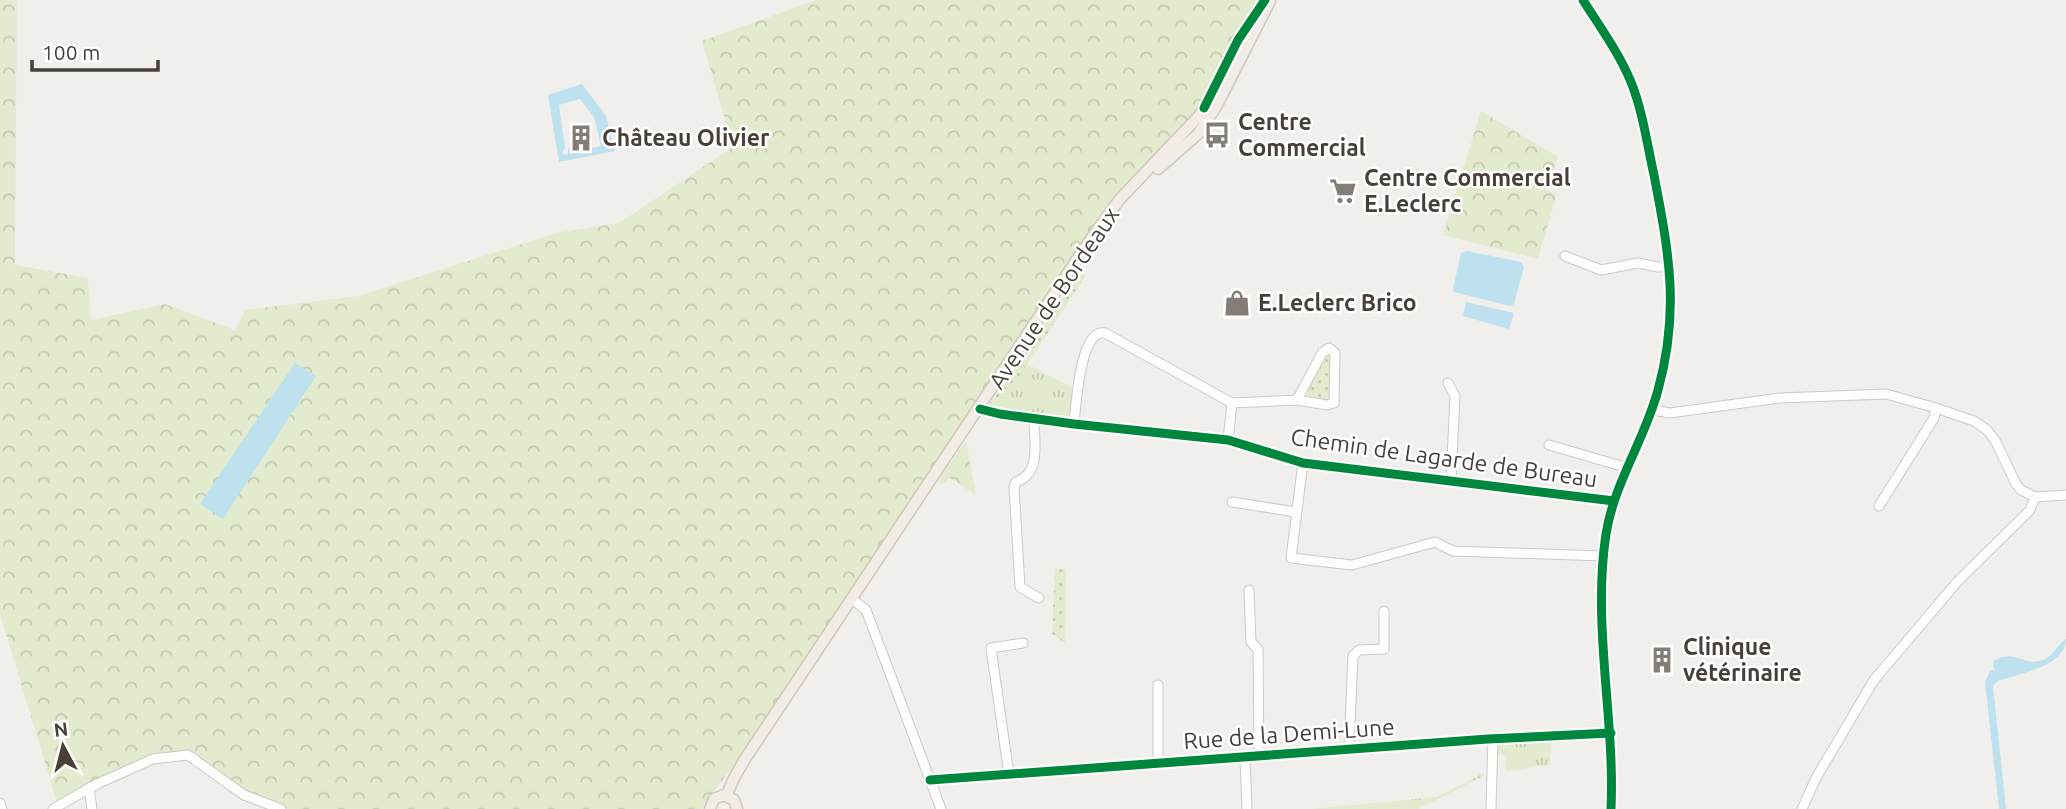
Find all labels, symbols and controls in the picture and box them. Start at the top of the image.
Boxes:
scale bar [32,28,158,72]
text: 100 m [42,40,100,64]
place label: Centre Commercial [1238,109,1366,160]
bus stop icon: Centre Commercial [1202,120,1232,150]
building icon: Château Olivier [566,123,596,153]
place label: Château Olivier [602,125,770,150]
place label: Centre Commercial E.Leclerc [1364,165,1571,216]
supermarket icon: Centre Commercial E.Leclerc [1328,176,1358,206]
street label: Avenue de Bordeaux [983,202,1124,393]
shop icon: E.Leclerc Brico [1222,288,1252,318]
place label: E.Leclerc Brico [1258,290,1417,315]
street label: Chemin de Lagarde de Bureau [1289,424,1599,491]
place label: Clinique vétérinaire [1683,634,1802,685]
building icon: Clinique vétérinaire [1647,645,1677,675]
north arrow [28,711,98,781]
street label: Rue de la Demi-Lune [1182,714,1395,753]
text: N [53,717,69,741]

